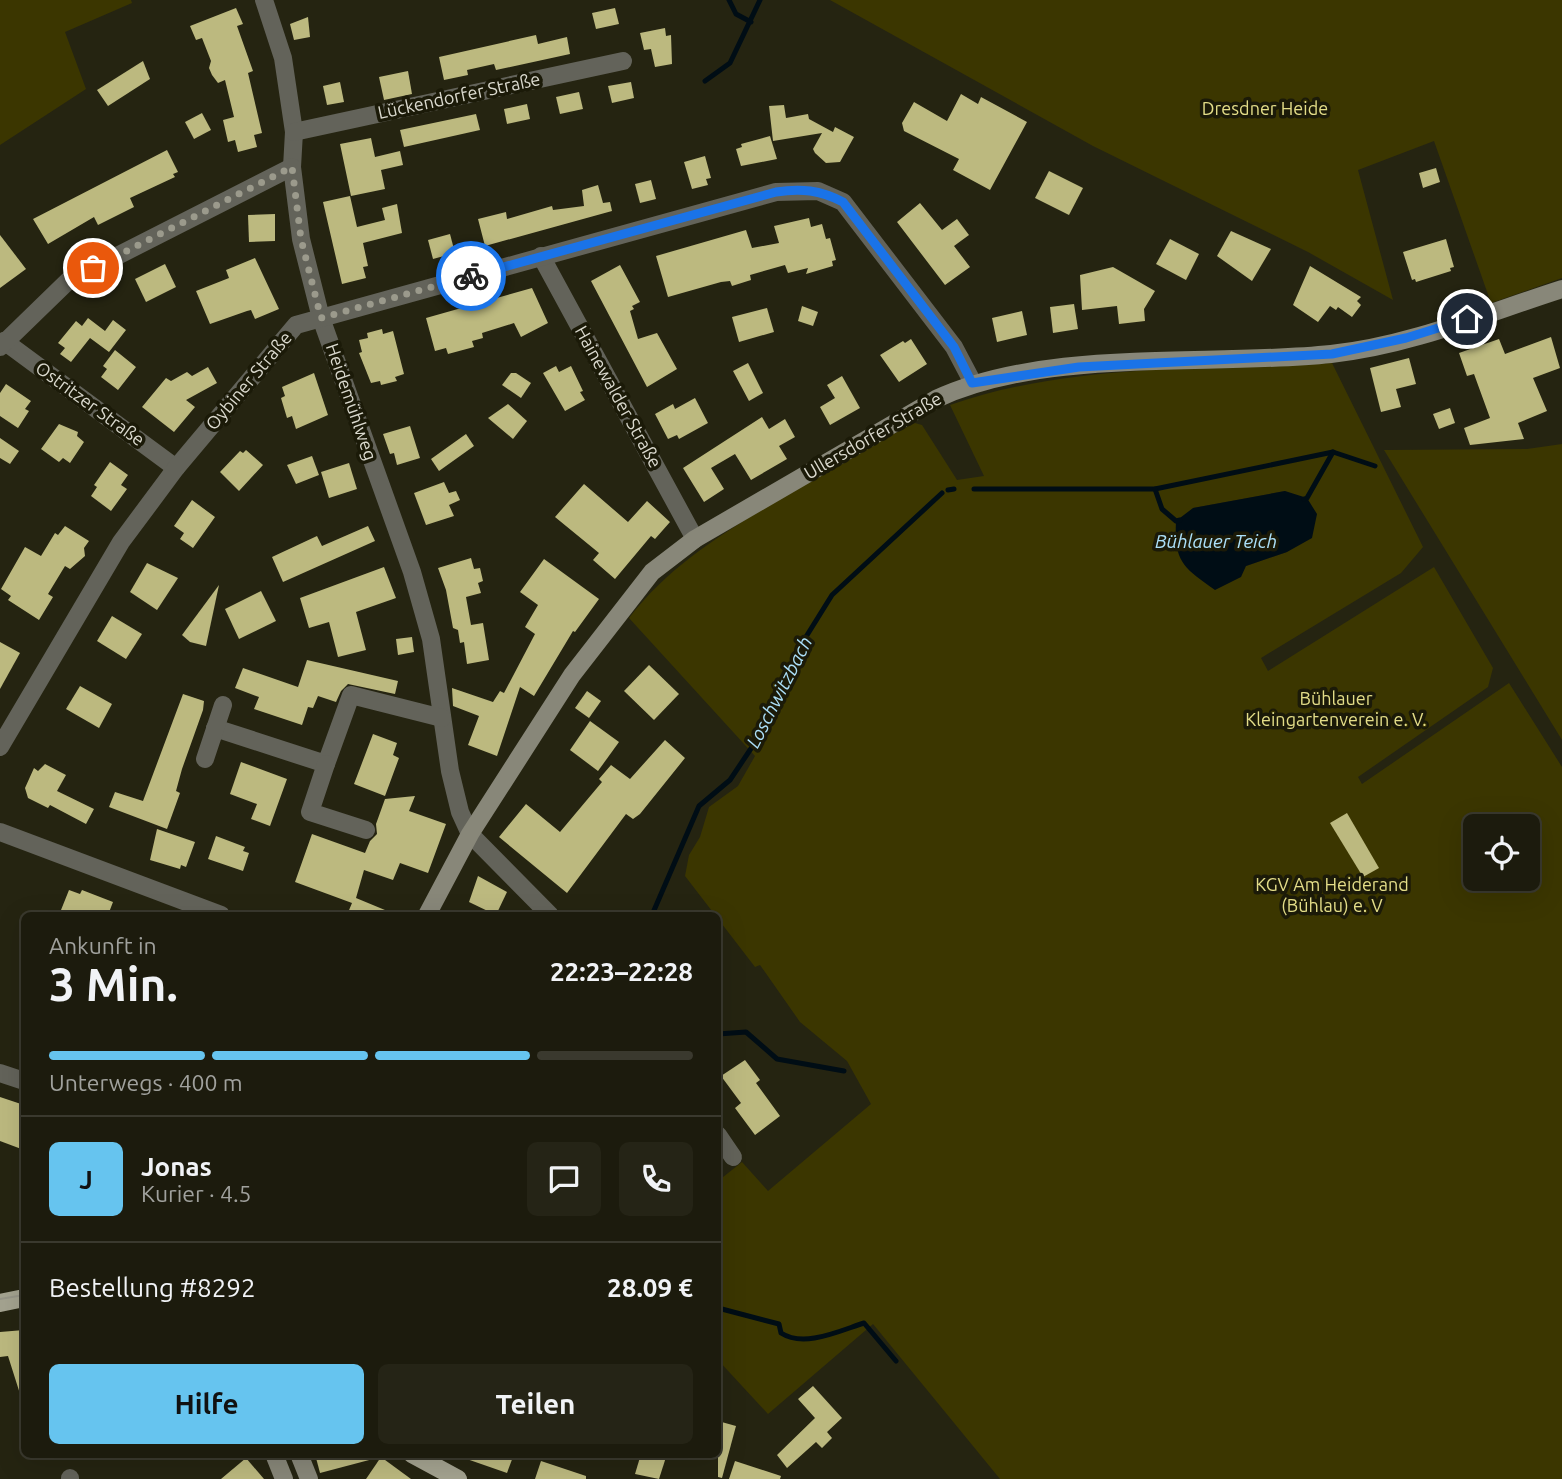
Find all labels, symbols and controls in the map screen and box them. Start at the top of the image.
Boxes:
street label: Lückendorfer Straße [376,68,542,122]
park label: Dresdner Heide [1202,98,1328,118]
pin [63,238,123,298]
courier [436,241,506,311]
icon: bag [74,249,112,287]
icon: bike [452,257,490,295]
pin [1437,289,1497,349]
icon: home [1448,300,1486,338]
street label: Hainewalder Straße [572,322,666,471]
street label: Oybiner Straße [201,327,295,434]
street label: Heidemühlweg [323,341,381,463]
street label: Ostritzer Straße [32,357,149,449]
street label: Ullersdorfer Straße [800,388,945,483]
water label: Bühlauer Teich [1155,530,1277,552]
water label: Loschwitzbach [742,633,816,751]
park label: Bühlauer Kleingartenverein e. V. [1245,688,1427,729]
map controls [1463,814,1540,891]
button: locate [1463,814,1540,891]
park label: KGV Am Heiderand (Bühlau) e. V [1255,874,1409,916]
text: Ankunft in [49,933,157,958]
text: 22:23–22:28 [550,957,693,986]
text: 3 Min. [49,958,178,1010]
text: Unterwegs · 400 m [49,1070,243,1095]
button: chat [527,1142,601,1216]
button: phone [619,1142,693,1216]
text: Jonas [141,1152,212,1181]
text: J [79,1165,93,1194]
text: Kurier · 4.5 [141,1181,252,1206]
text: Bestellung #8292 [49,1273,256,1302]
text: 28.09 € [607,1273,693,1302]
button: Hilfe [49,1364,364,1444]
button: Teilen [378,1364,693,1444]

